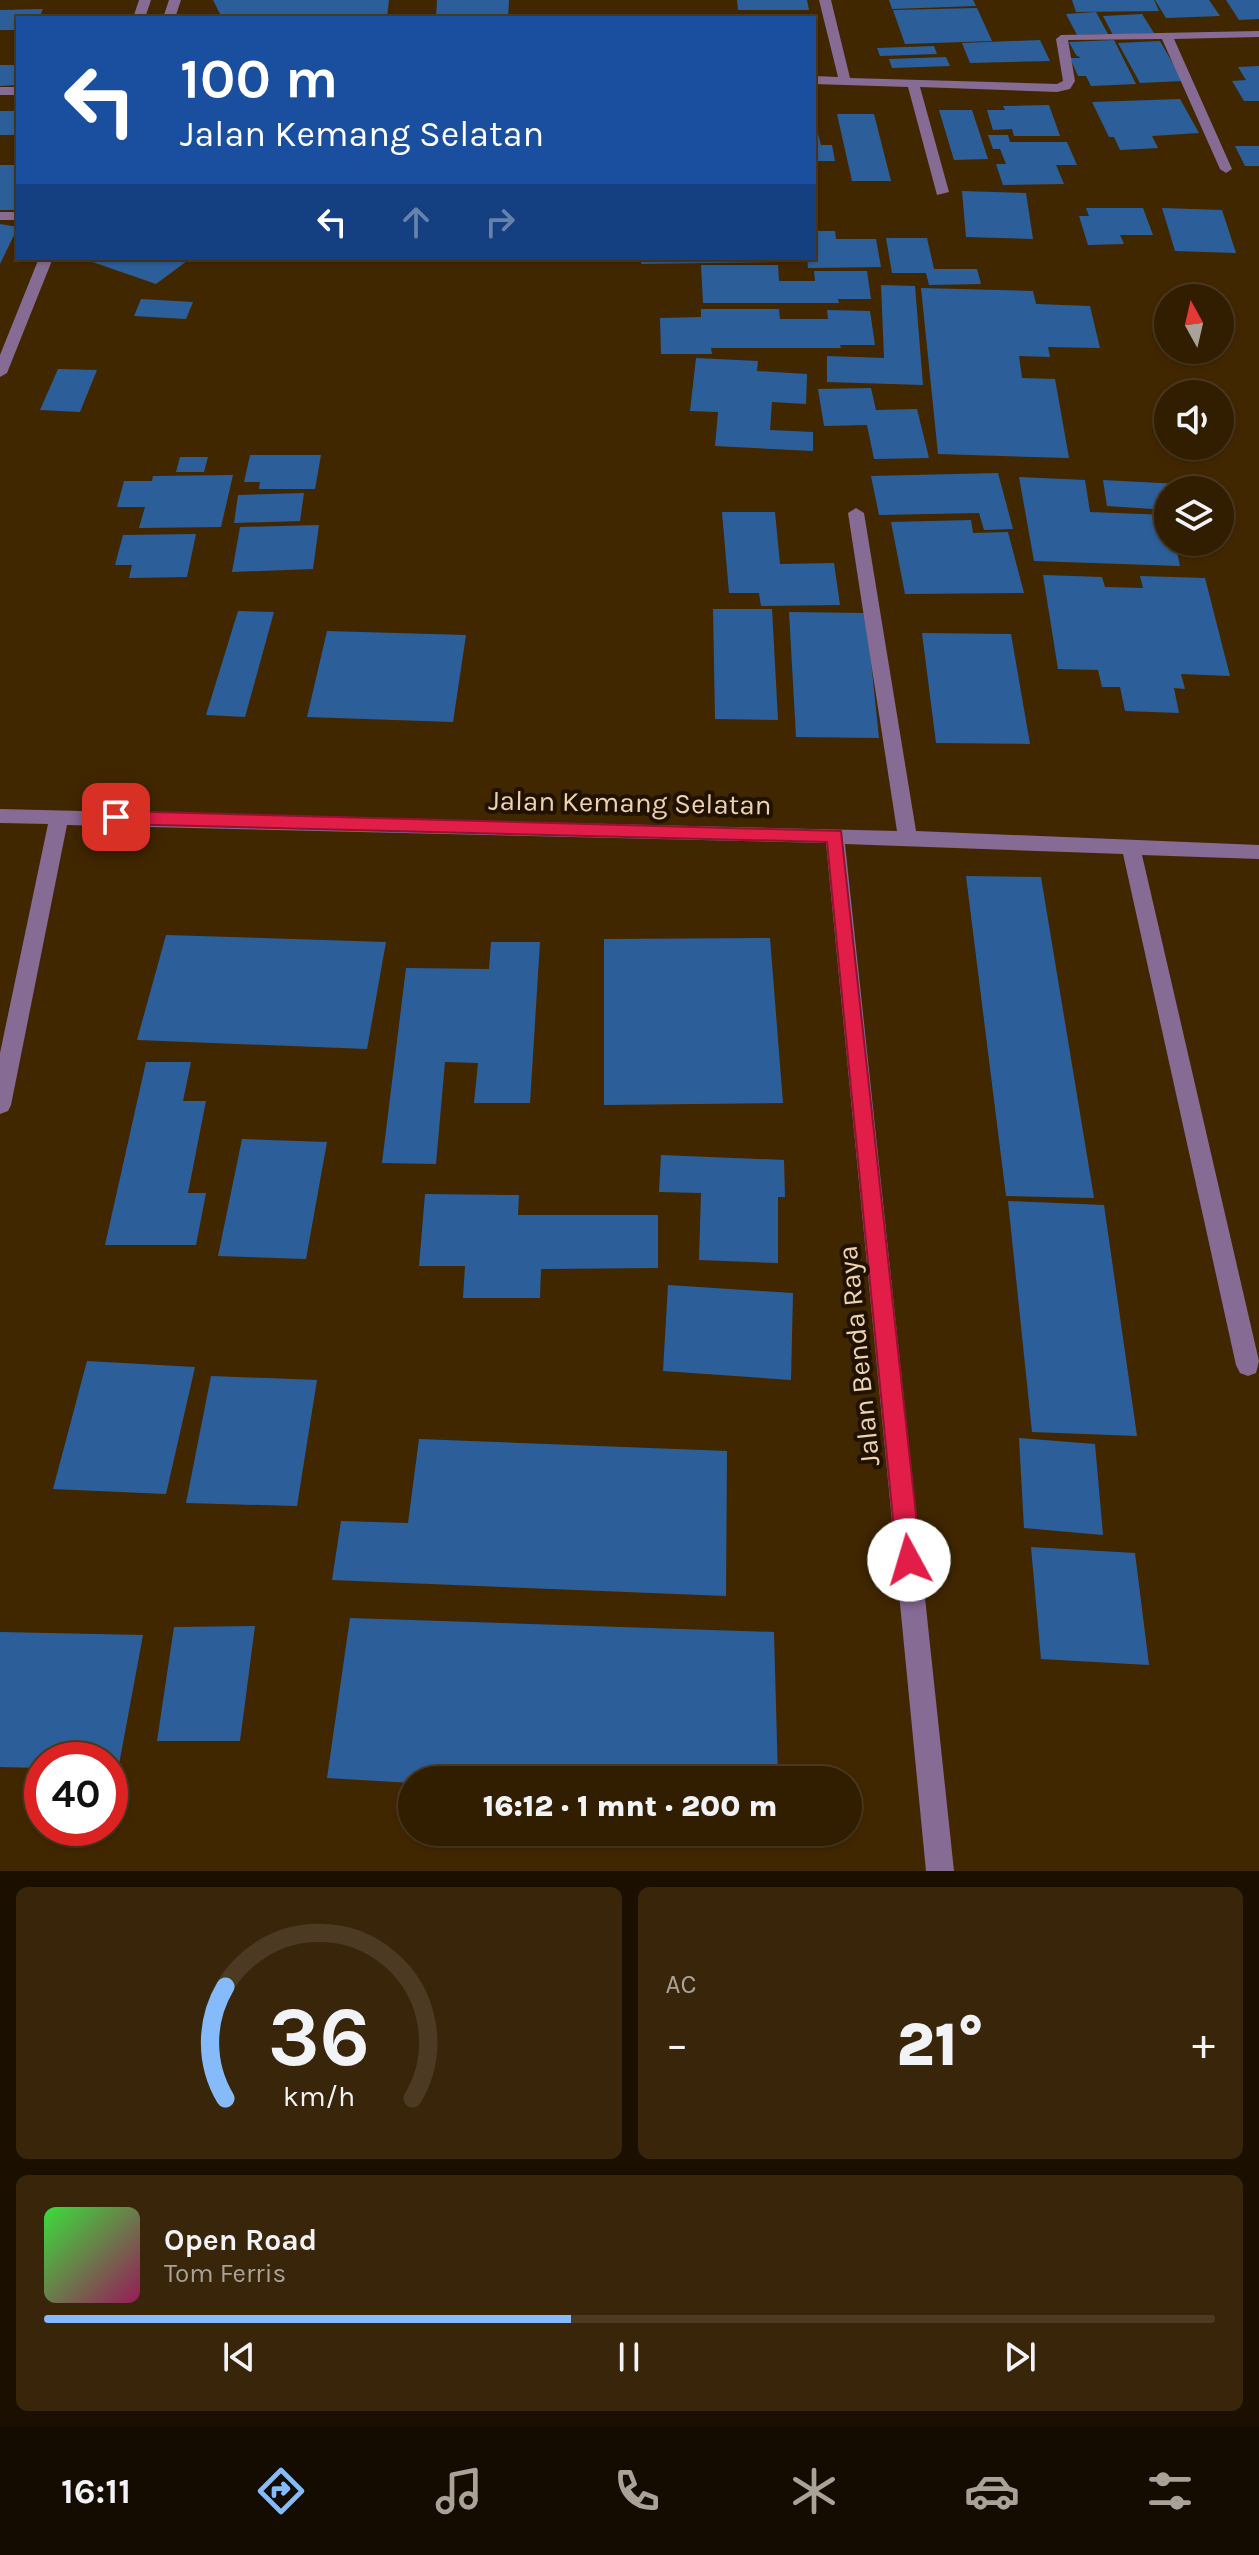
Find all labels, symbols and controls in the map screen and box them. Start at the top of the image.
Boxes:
text: 100 m [180,46,338,111]
icon: left [48,48,152,152]
text: Jalan Kemang Selatan [180,113,544,155]
icon: left [310,200,354,244]
icon: ahead [394,200,438,244]
icon: right [478,200,522,244]
north arrow [1154,284,1234,364]
map controls [1154,284,1234,556]
button: sound [1154,380,1234,460]
button: layers [1154,476,1234,556]
pin [82,783,150,851]
street label: Jalan Kemang Selatan [488,784,772,821]
icon: arrive [94,795,138,839]
street label: Jalan Benda Raya [830,1244,887,1468]
position arrow [867,1518,951,1602]
speed limit sign: 40 [24,1742,128,1846]
text: 16:12 · 1 mnt · 200 m [483,1788,777,1824]
text: AC [666,1969,696,2000]
text: 36 [268,1989,370,2086]
text: 21° [897,2010,984,2080]
text: − [666,2019,689,2070]
text: + [1192,2019,1215,2070]
text: km/h [283,2080,355,2113]
text: Open Road [164,2222,317,2258]
text: Tom Ferris [164,2258,286,2289]
icon: previous [217,2335,261,2379]
icon: pause [607,2335,651,2379]
icon: next [998,2335,1042,2379]
icon: directions [253,2463,309,2519]
icon: music [431,2463,487,2519]
icon: phone [609,2463,665,2519]
icon: climate [786,2463,842,2519]
icon: car [964,2463,1020,2519]
icon: filters [1142,2463,1198,2519]
text: 16:11 [61,2470,131,2512]

